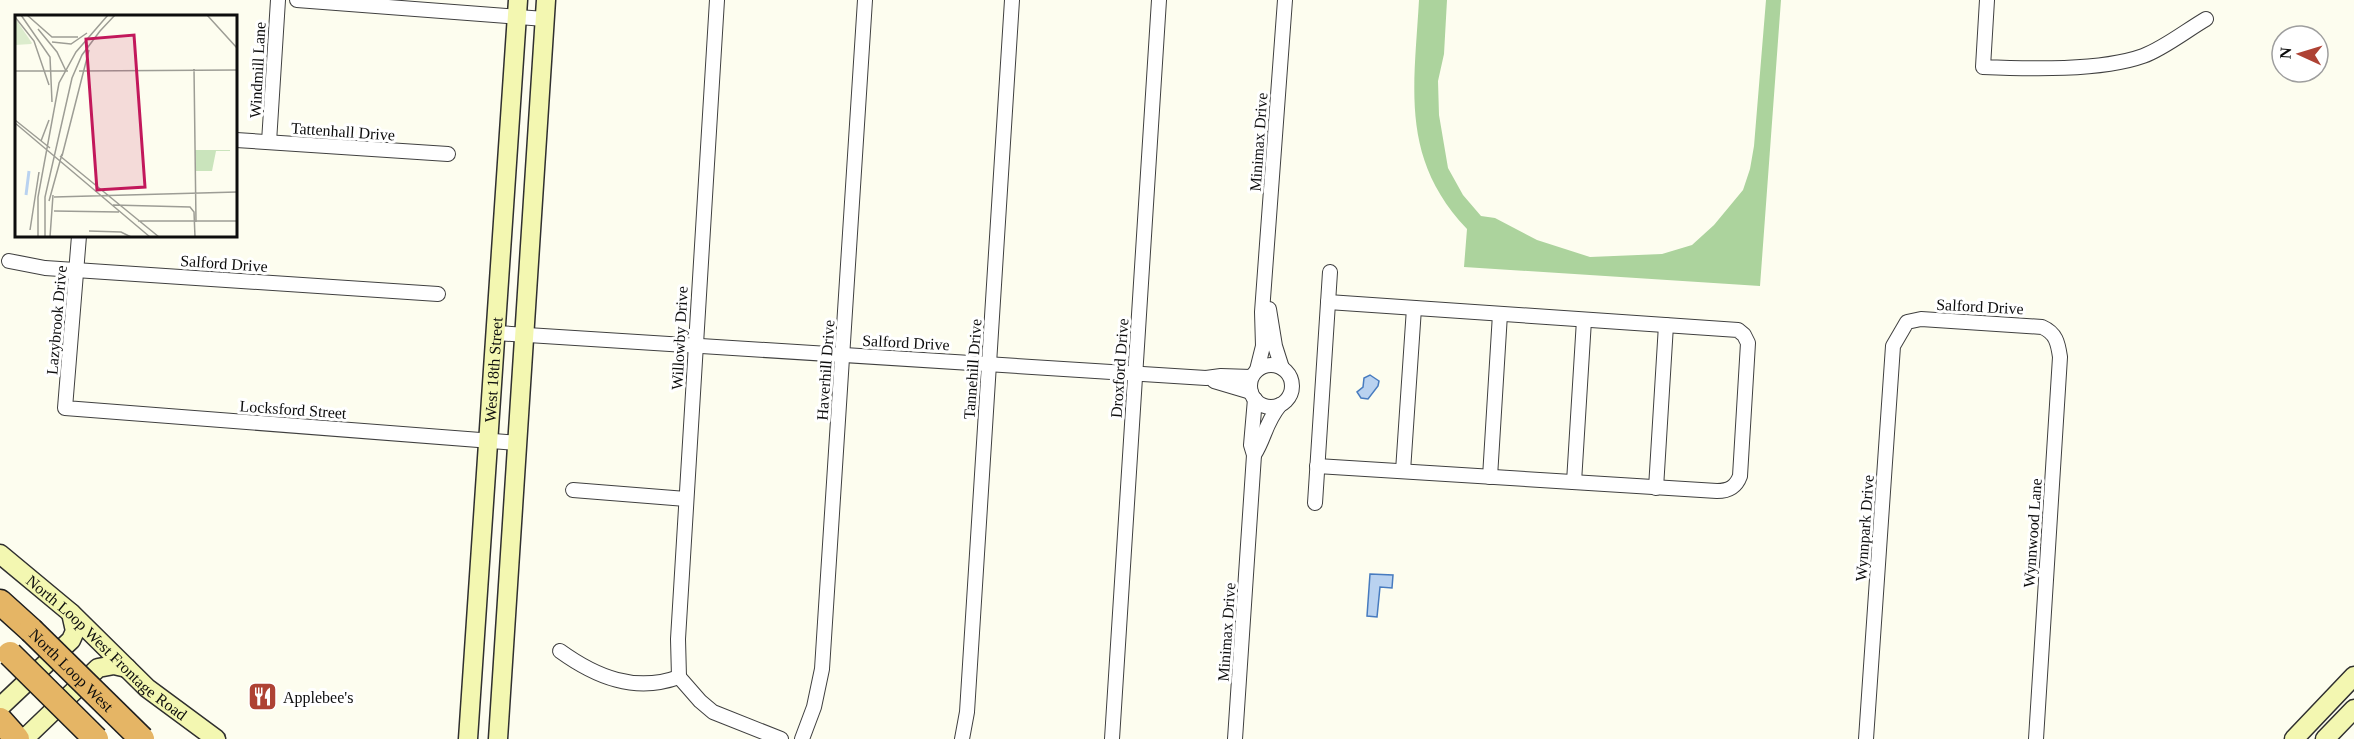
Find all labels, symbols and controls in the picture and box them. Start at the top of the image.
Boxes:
inset map [15,15,237,237]
street label: Windmill Lane [246,21,269,119]
north arrow [2270,24,2330,84]
text: N [2277,46,2294,59]
street label: Minimax Drive [1247,92,1270,192]
street label: Tattenhall Drive [290,119,396,144]
street label: Salford Drive [180,252,268,275]
street label: Lazybrook Drive [43,265,71,376]
street label: Willowby Drive [668,286,692,390]
street label: Salford Drive [1936,296,2024,317]
street label: West 18th Street [481,316,506,423]
street label: Tannehill Drive [961,318,984,420]
street label: Droxford Drive [1108,318,1131,418]
street label: Haverhill Drive [814,319,837,421]
street label: Salford Drive [862,332,950,353]
street label: Locksford Street [239,397,348,422]
street label: Wynnpark Drive [1852,474,1878,582]
street label: Wynnwood Lane [2020,478,2046,588]
street label: North Loop West Frontage Road [22,572,192,724]
street label: Minimax Drive [1215,582,1238,682]
street label: North Loop West [25,625,117,715]
restaurant icon: Applebee's [246,681,278,713]
place label: Applebee's [283,689,353,707]

